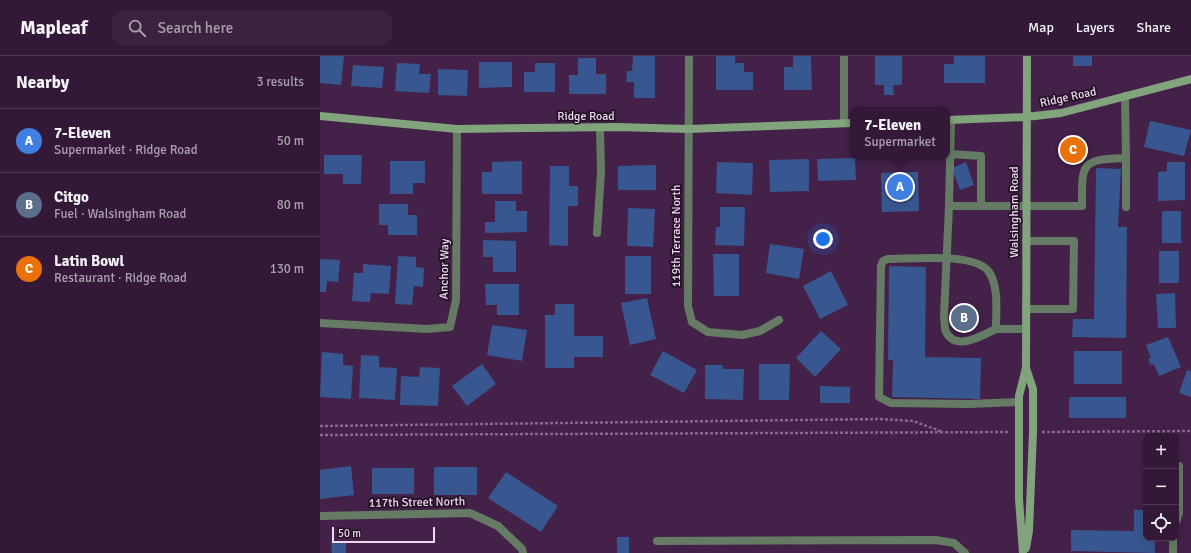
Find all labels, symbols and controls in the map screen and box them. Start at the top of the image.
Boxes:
search box [112,10,392,46]
text: Mapleaf [20,16,88,40]
icon: search [126,17,148,39]
text: Search here [158,19,233,37]
text: Map [1028,19,1054,36]
text: Layers [1076,19,1115,36]
text: Share [1137,19,1171,36]
text: Nearby [16,72,69,93]
text: 3 results [256,74,304,90]
street label: Ridge Road [1038,84,1098,111]
popup [850,107,950,159]
street label: Ridge Road [557,109,615,124]
text: 7-Eleven [864,116,921,134]
text: 7-Eleven [54,124,111,142]
text: A [25,133,33,149]
text: 50 m [277,133,304,149]
text: Supermarket [864,134,936,150]
pin: C [1060,135,1086,165]
text: Supermarket · Ridge Road [54,142,198,158]
street label: Walsingham Road [1007,166,1022,258]
pin: A [887,172,913,202]
street label: 119th Terrace North [669,185,684,287]
text: Citgo [54,188,89,206]
text: B [25,197,33,213]
text: 80 m [277,197,304,213]
text: Fuel · Walsingham Road [54,206,186,222]
your location [813,229,833,249]
street label: Anchor Way [436,238,453,299]
text: Latin Bowl [54,252,124,270]
text: C [25,261,33,277]
text: 130 m [270,261,304,277]
text: Restaurant · Ridge Road [54,270,187,286]
pin: B [951,303,977,333]
map controls [1143,433,1179,541]
button: + [1143,433,1179,469]
button: − [1143,469,1179,505]
street label: 117th Street North [369,494,465,511]
button: locate [1143,505,1179,541]
scale bar [332,525,435,544]
text: 50 m [338,527,361,540]

